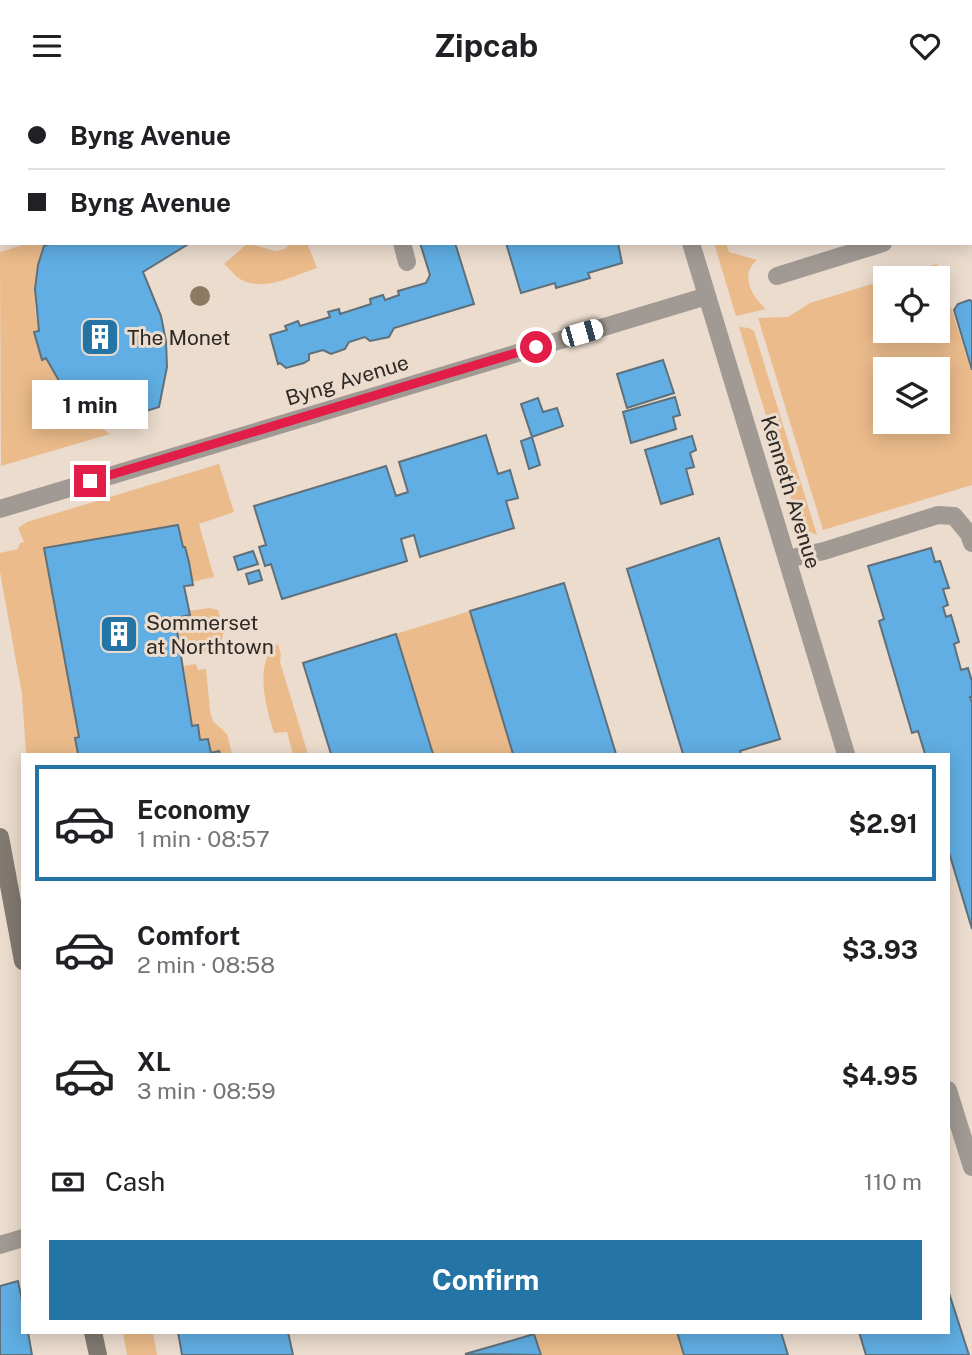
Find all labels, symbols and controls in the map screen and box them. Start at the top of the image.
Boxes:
icon: menu [28,27,66,65]
text: Zipcab [434,27,538,64]
icon: heart [906,27,944,65]
text: Byng Avenue [70,120,231,151]
text: Byng Avenue [70,187,231,218]
map controls [873,266,950,434]
button: locate [873,266,950,343]
building icon: The Monet [79,316,121,358]
car [559,317,606,349]
place label: The Monet [127,325,230,350]
route start [520,331,552,363]
street label: Byng Avenue [282,349,412,411]
button: layers [873,357,950,434]
callout: 1 min [32,379,148,429]
text: 1 min [62,391,118,418]
street label: Kenneth Avenue [756,412,826,572]
route end [74,465,106,497]
place label: Sommerset at Northtown [146,610,274,659]
building icon: Sommerset at Northtown [98,613,140,655]
icon: car [53,792,116,855]
text: Economy [137,794,250,825]
text: $2.91 [849,808,918,839]
text: 1 min · 08:57 [137,825,270,852]
icon: car [53,918,116,981]
text: Comfort [137,920,240,951]
text: $3.93 [842,934,918,965]
text: 2 min · 08:58 [137,951,275,978]
icon: car [53,1044,116,1107]
text: XL [137,1046,171,1077]
text: $4.95 [842,1060,918,1091]
text: 3 min · 08:59 [137,1077,276,1104]
icon: cash [49,1163,87,1201]
text: Cash [105,1166,165,1197]
text: 110 m [864,1168,922,1195]
button: Confirm [49,1240,922,1320]

